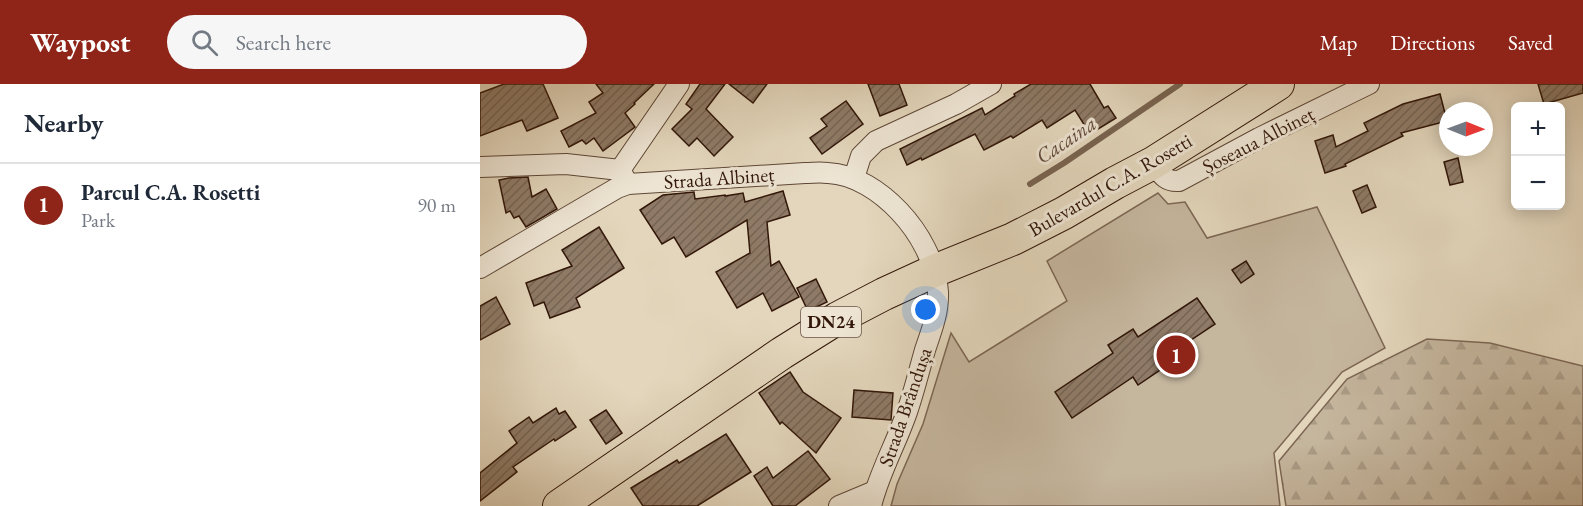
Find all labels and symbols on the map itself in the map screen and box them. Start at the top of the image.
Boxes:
street label: Șoseaua Albineț [1198,100,1319,179]
north arrow [1439,102,1493,156]
water label: Cacaina [1030,110,1101,170]
street label: Bulevardul C.A. Rosetti [1024,128,1197,242]
street label: Strada Albineț [663,161,776,195]
your location [911,295,940,324]
road number: DN24 [801,307,861,337]
pin: 1 [1156,332,1196,378]
street label: Strada Brândușa [872,344,938,470]

